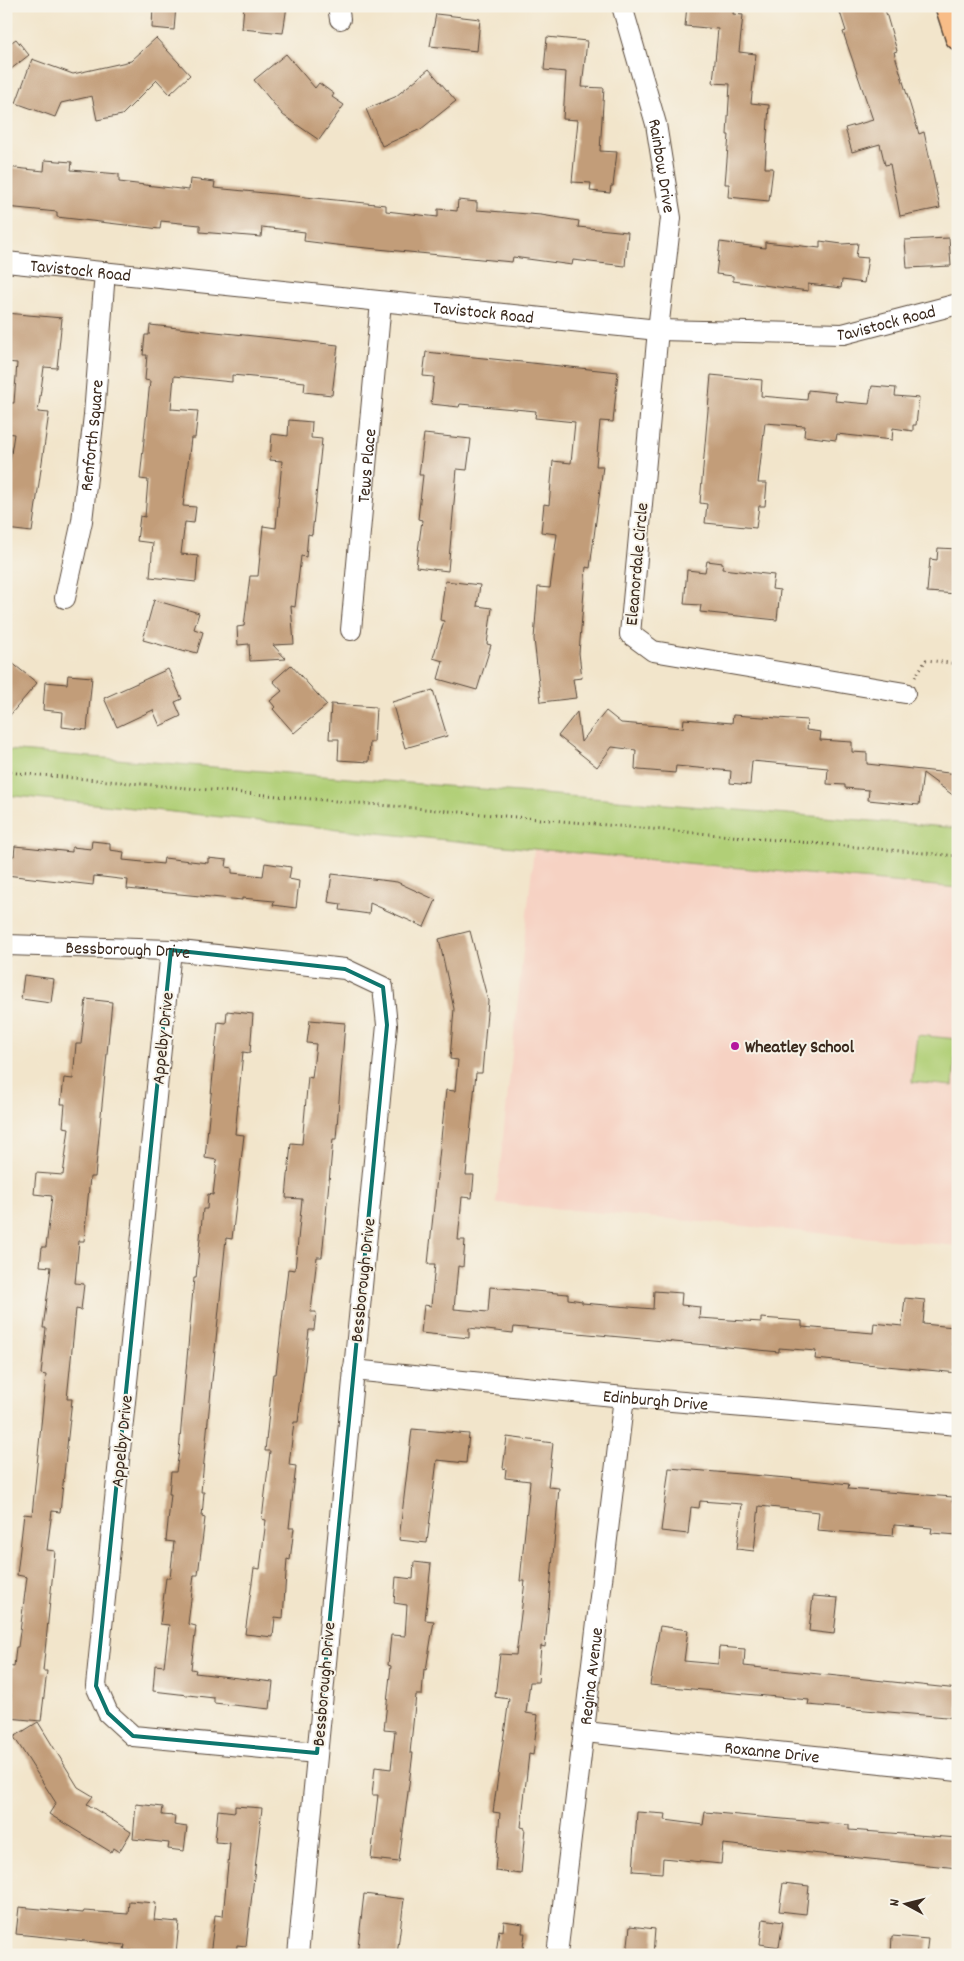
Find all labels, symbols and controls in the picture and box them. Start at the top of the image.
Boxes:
street label: Rainbow Drive [640,116,680,215]
street label: Tavistock Road [29,255,132,290]
street label: Tavistock Road [432,297,535,332]
street label: Tavistock Road [837,300,939,349]
street label: Renforth Square [75,379,112,493]
street label: Tews Place [353,428,384,504]
street label: Eleanordale Circle [621,502,656,627]
street label: Bessborough Drive [65,937,191,967]
street label: Appelby Drive [147,991,182,1086]
place label: Wheatley School [745,1036,855,1061]
marker: Wheatley School [729,1040,741,1052]
street label: Bessborough Drive [346,1217,383,1344]
street label: Edinburgh Drive [602,1385,709,1419]
street label: Appelby Drive [106,1394,141,1489]
street label: Bessborough Drive [308,1621,343,1747]
street label: Regina Avenue [575,1626,611,1726]
street label: Roxanne Drive [723,1737,821,1771]
north arrow [882,1878,932,1928]
text: N [885,1898,905,1907]

